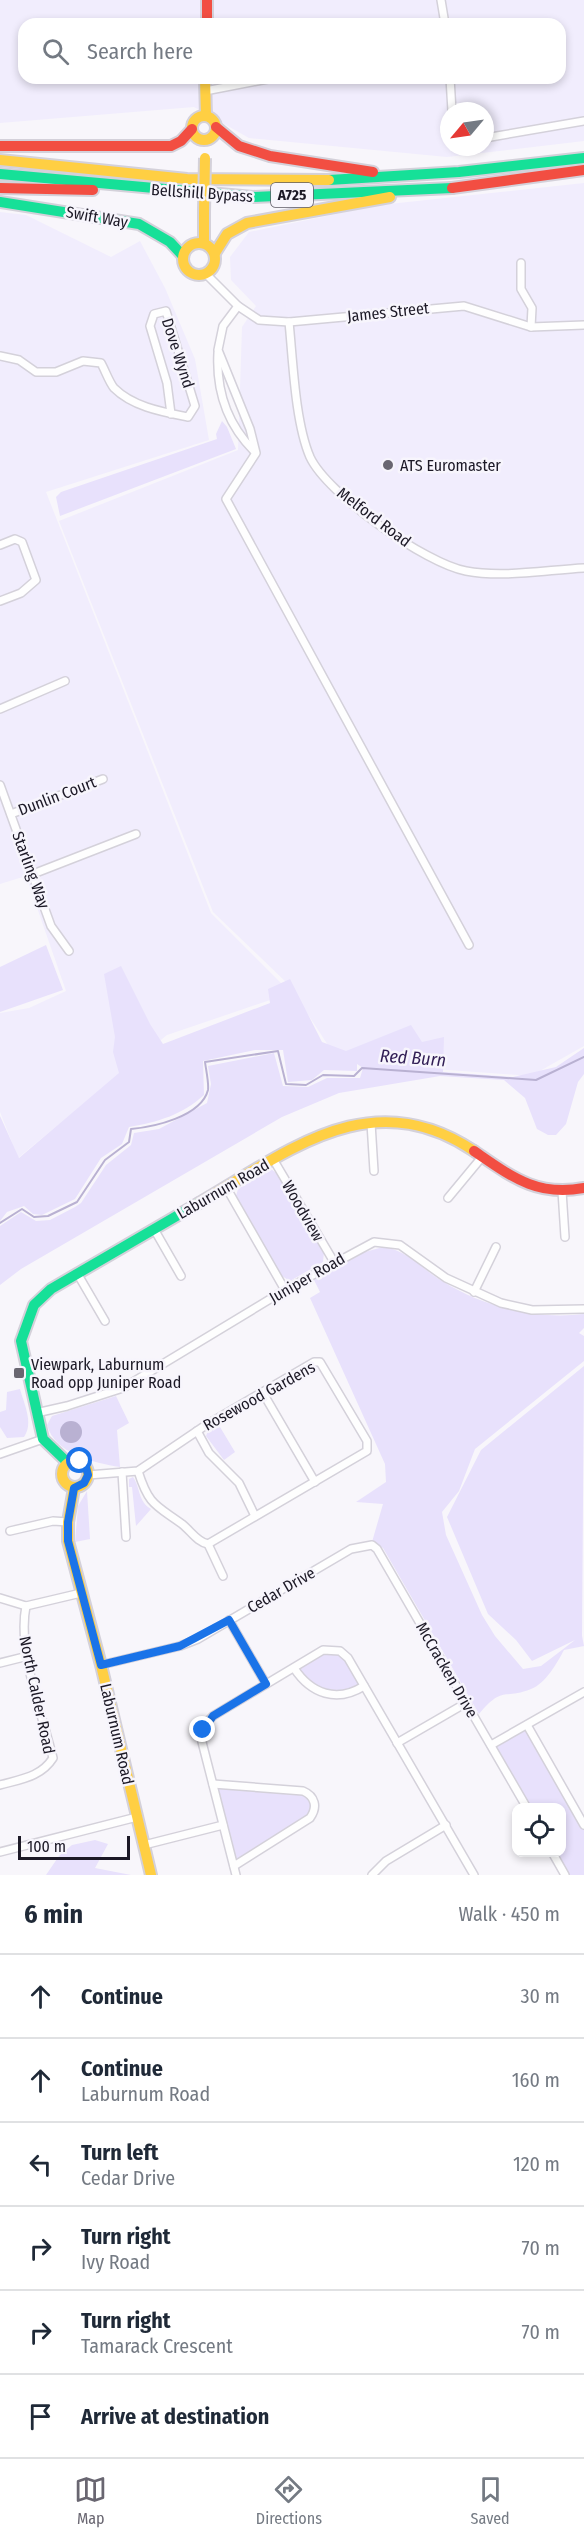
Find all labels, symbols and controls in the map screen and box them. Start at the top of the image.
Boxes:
search box [18,18,566,84]
icon: search [39,35,72,68]
text: Search here [87,38,193,65]
north arrow [440,102,494,156]
street label: Bellshill Bypass [150,180,254,206]
road number: A725 [271,183,313,207]
street label: Swift Way [65,202,130,232]
street label: James Street [346,298,431,326]
street label: Dove Wynd [158,316,198,390]
place label: ATS Euromaster [400,456,501,475]
marker: ATS Euromaster [381,458,395,472]
street label: Melford Road [333,483,415,551]
street label: Dunlin Court [15,772,99,820]
street label: Starling Way [8,829,54,912]
water label: Red Burn [379,1045,447,1071]
street label: Laburnum Road [174,1155,272,1223]
street label: Woodview [278,1177,328,1245]
street label: Juniper Road [266,1249,348,1307]
place label: Viewpark, Laburnum Road opp Juniper Road [31,1355,181,1392]
street label: Rosewood Gardens [200,1357,318,1435]
marker: Viewpark, Laburnum Road opp Juniper Road [12,1366,26,1380]
route start [66,1447,92,1473]
street label: Cedar Drive [244,1563,318,1617]
street label: McCracken Drive [412,1619,482,1721]
street label: North Calder Road [15,1634,59,1756]
street label: Laburnum Road [96,1682,138,1786]
route end [189,1716,215,1742]
map controls [512,1803,566,1857]
button: locate [512,1803,566,1857]
scale bar [18,1833,130,1860]
text: 100 m [27,1837,66,1856]
text: 6 min [24,1899,83,1930]
text: Walk · 450 m [459,1902,560,1926]
icon: ahead [24,1980,57,2013]
text: Continue [81,1983,163,2010]
text: 30 m [520,1984,560,2008]
text: Continue [81,2055,163,2082]
icon: ahead [24,2064,57,2097]
text: 160 m [512,2068,560,2092]
text: Laburnum Road [81,2082,210,2106]
text: Turn left [81,2139,159,2166]
icon: left [24,2148,57,2181]
text: 120 m [513,2152,560,2176]
text: Cedar Drive [81,2166,175,2190]
text: Turn right [81,2223,170,2250]
icon: right [24,2232,57,2265]
text: 70 m [522,2236,560,2260]
text: Ivy Road [81,2250,150,2274]
text: Turn right [81,2307,170,2334]
icon: right [24,2316,57,2349]
text: 70 m [522,2320,560,2344]
text: Tamarack Crescent [81,2334,233,2358]
icon: arrive [24,2400,57,2433]
text: Arrive at destination [81,2403,269,2430]
tab: Map [74,2473,107,2528]
tab: Directions [256,2473,322,2528]
tab: Saved [471,2473,510,2528]

